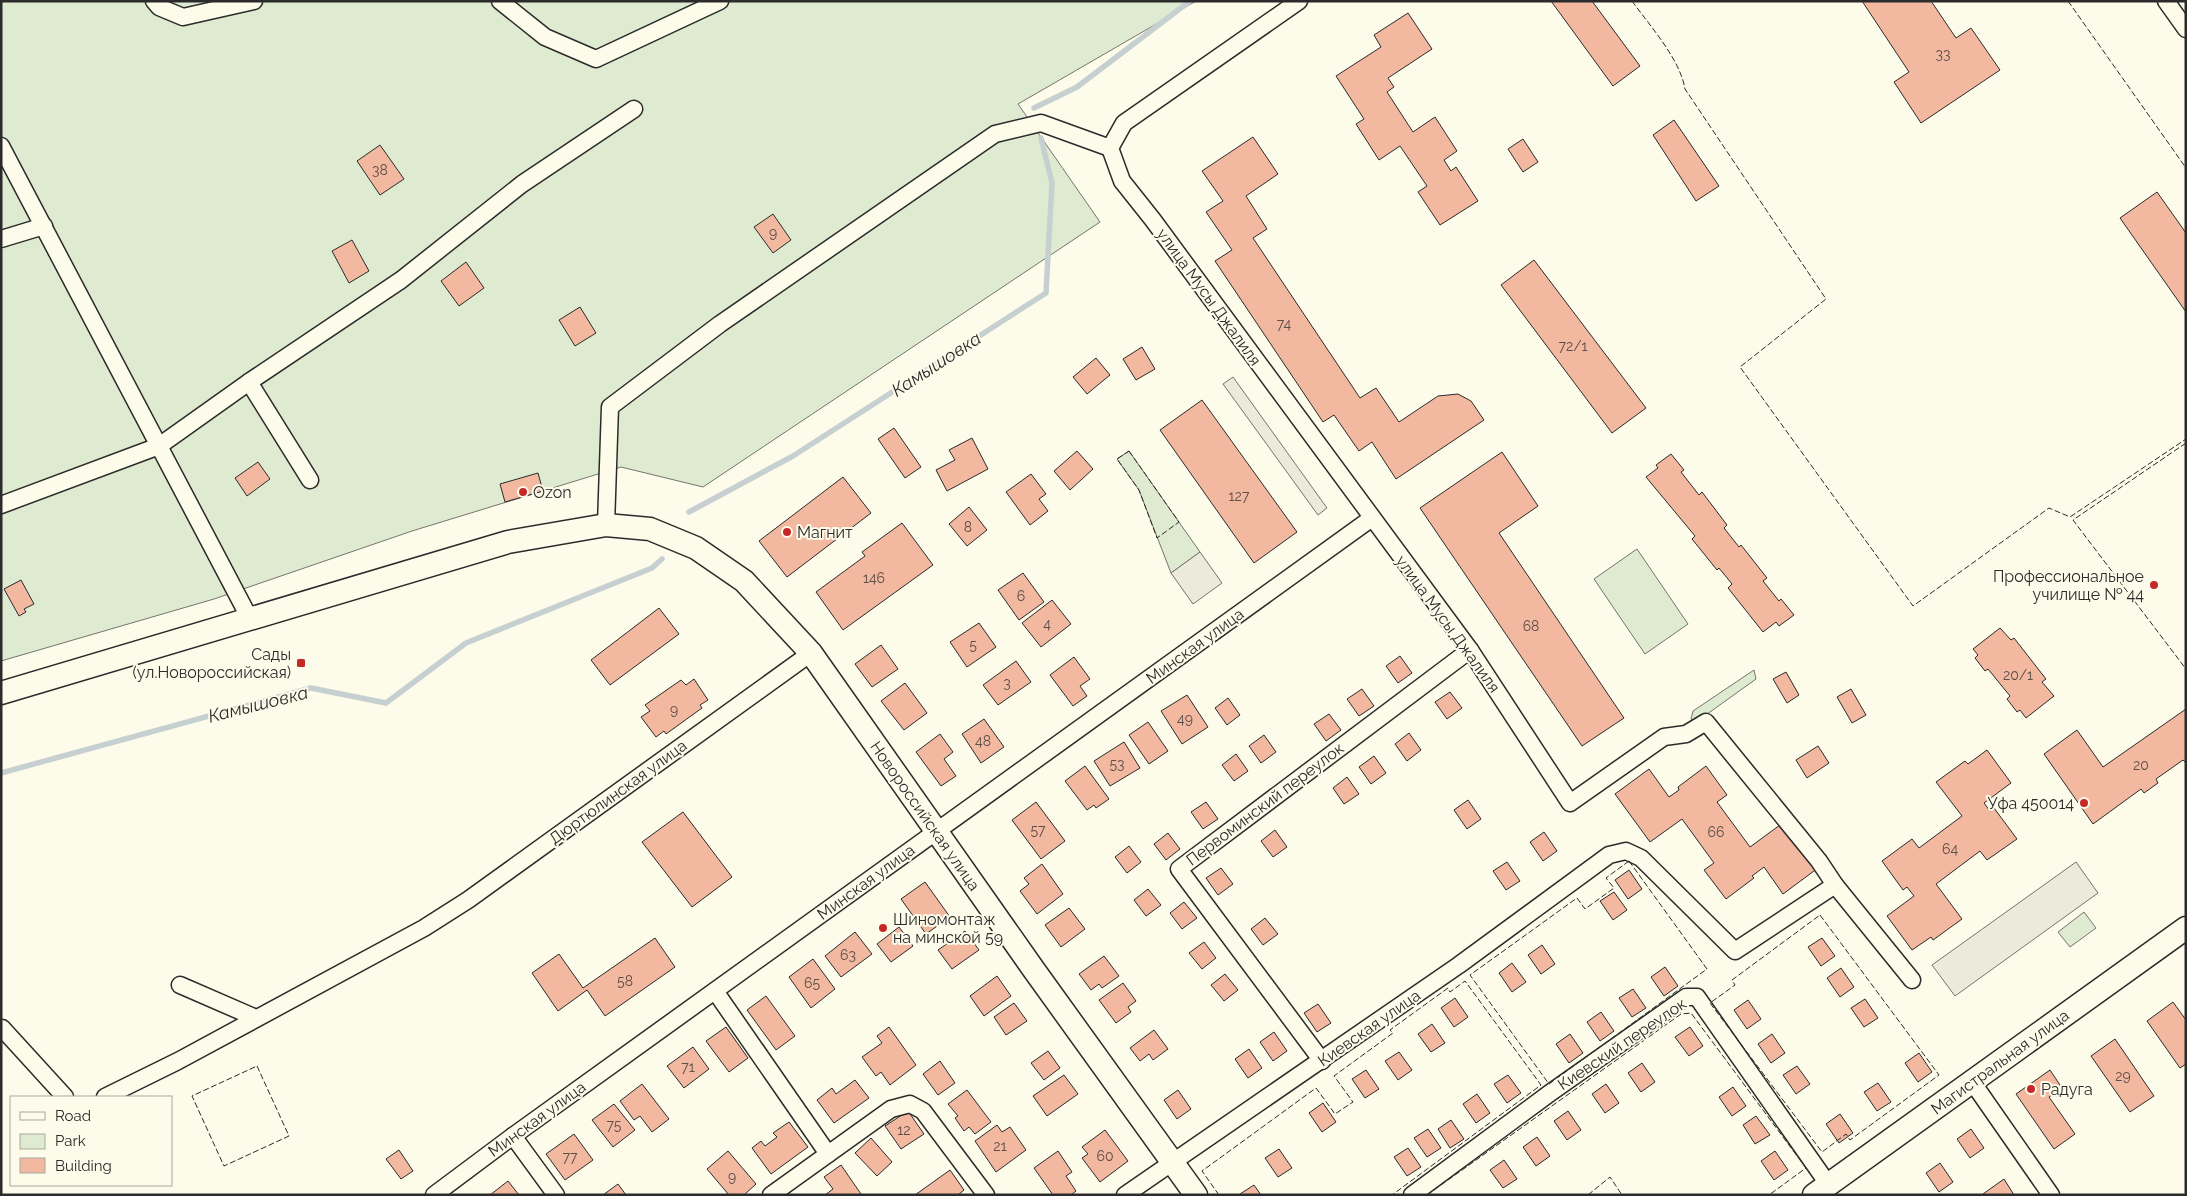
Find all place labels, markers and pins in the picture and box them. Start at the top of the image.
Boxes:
place label: Ozon [533,483,572,502]
marker: Ozon [517,486,529,498]
place label: Магнит [797,523,853,542]
marker: Магнит [781,526,793,538]
place label: Профессиональное училище № 44 [1993,567,2144,604]
marker: Профессиональное училище № 44 [2148,579,2160,591]
place label: Сады (ул.Новороссийская) [133,645,291,682]
marker: Сады (ул.Новороссийская) [295,657,307,669]
place label: Уфа 450014 [1988,794,2074,813]
marker: Уфа 450014 [2078,797,2090,809]
place label: Шиномонтаж на минской 59 [893,910,1003,947]
marker: Шиномонтаж на минской 59 [877,922,889,934]
place label: Радуга [2041,1080,2093,1099]
marker: Радуга [2025,1083,2037,1095]

